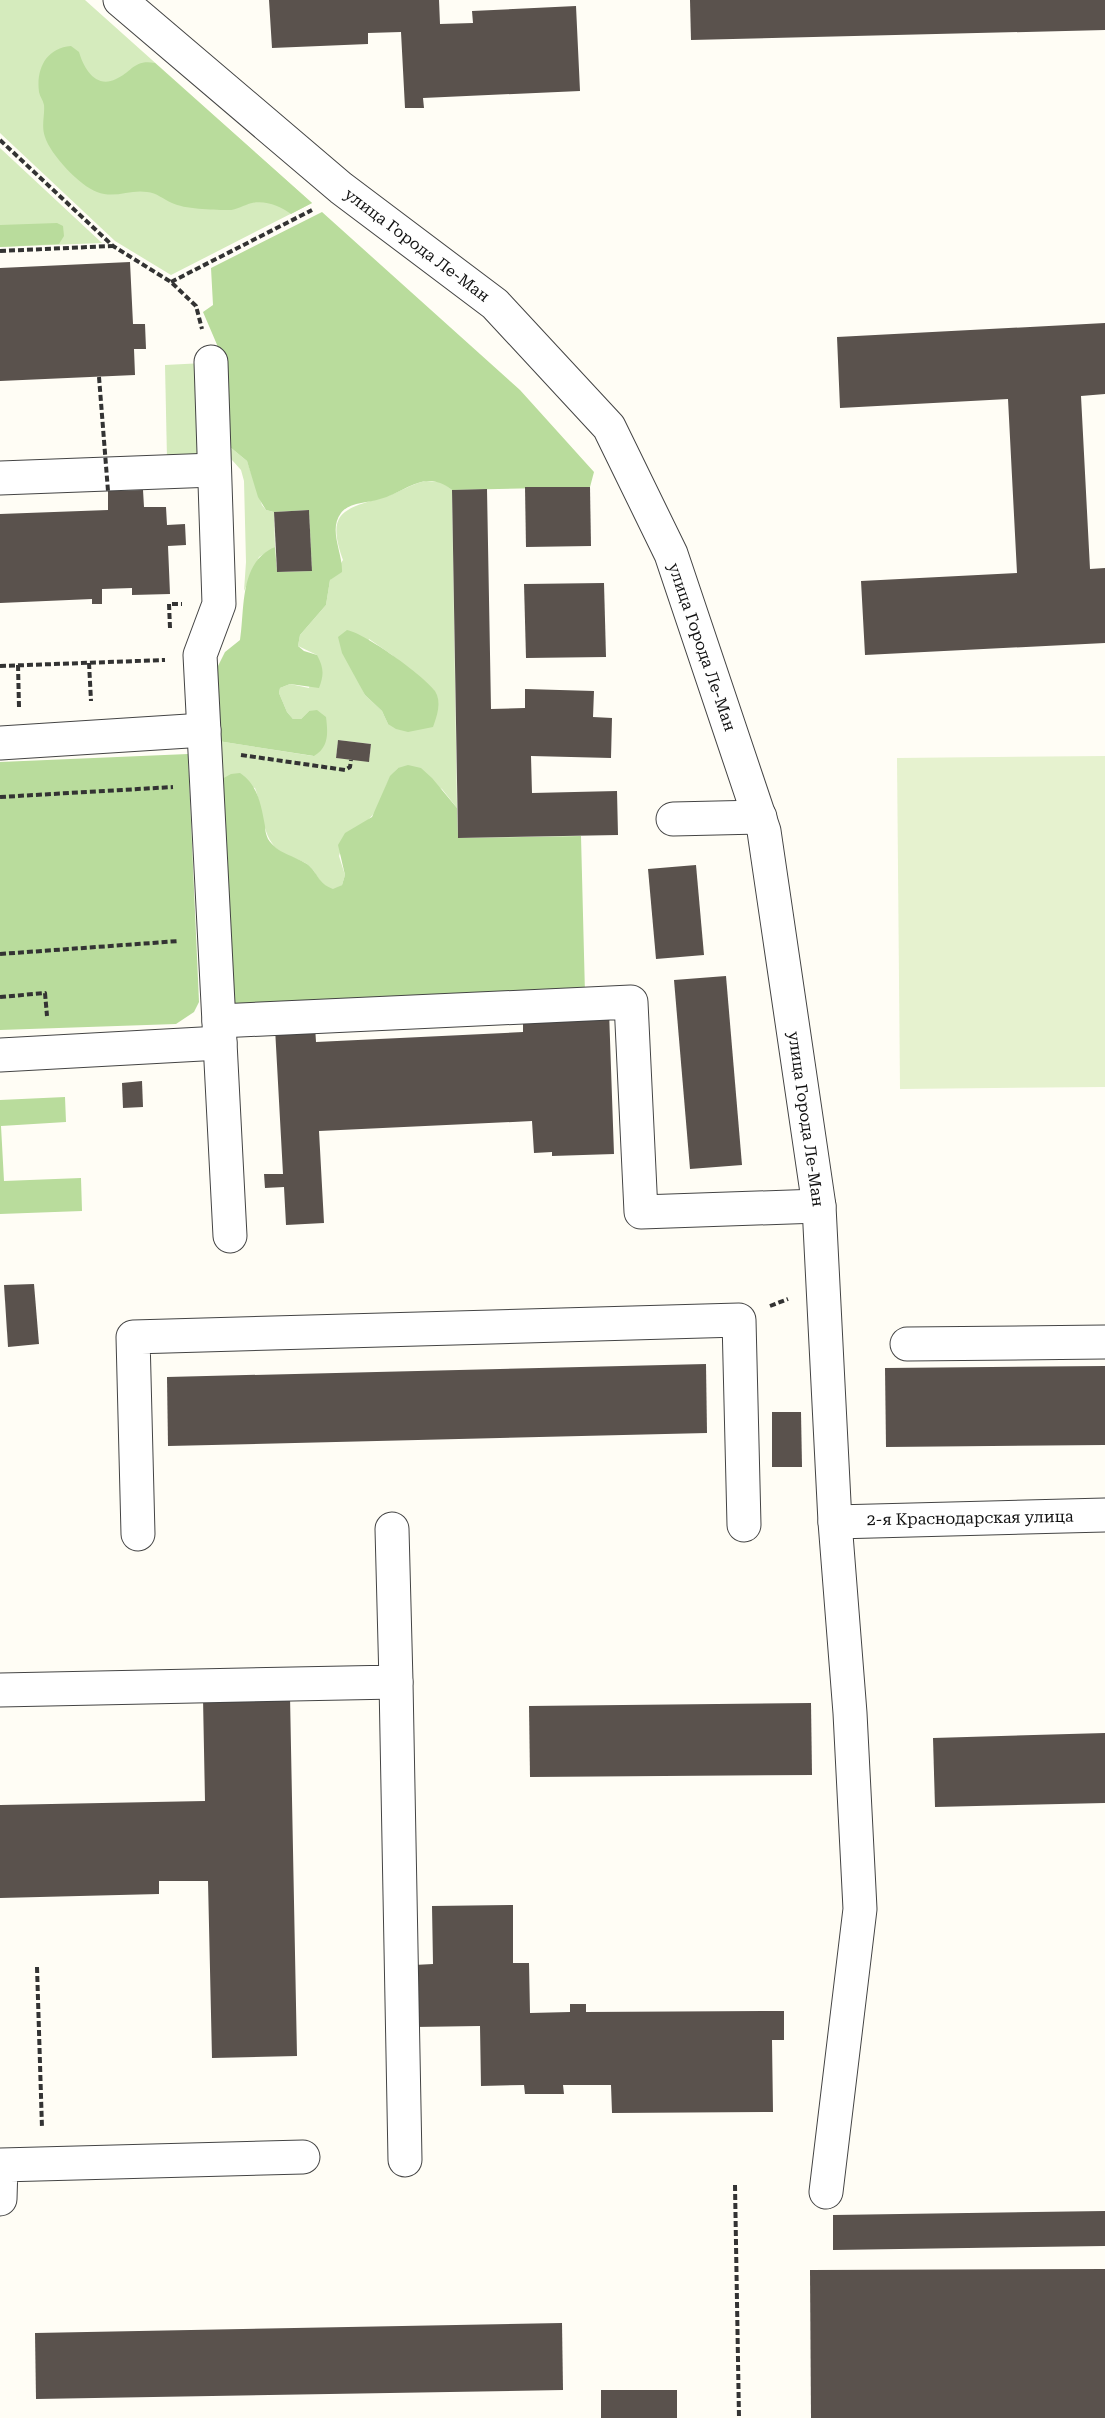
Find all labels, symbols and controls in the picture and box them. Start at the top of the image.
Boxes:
street label: улица Города Ле-Ман [341,184,493,306]
street label: улица Города Ле-Ман [664,560,740,734]
street label: улица Города Ле-Ман [784,1030,828,1208]
street label: 2-я Краснодарская улица [866,1507,1074,1529]

